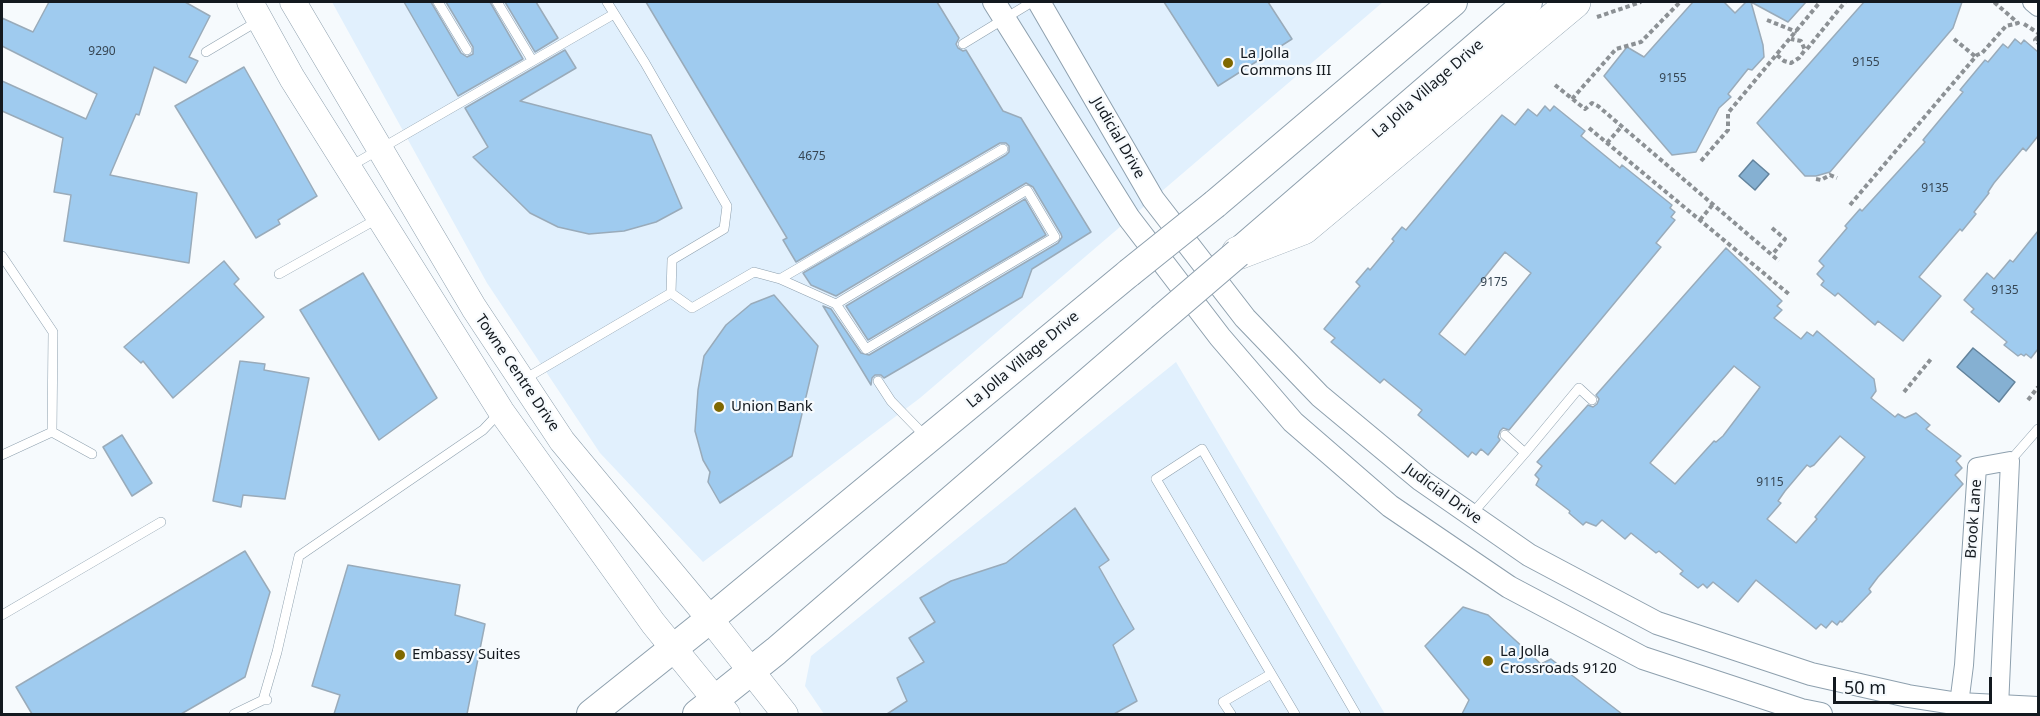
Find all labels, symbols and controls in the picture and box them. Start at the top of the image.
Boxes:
street label: La Jolla Village Drive [1369,36,1487,142]
house number: 9290 [88,45,116,59]
place label: La Jolla Commons III [1240,45,1331,80]
marker: La Jolla Commons III [1221,56,1235,70]
house number: 9155 [1852,56,1880,70]
house number: 9155 [1659,72,1687,86]
street label: Judicial Drive [1088,94,1148,182]
house number: 4675 [798,150,826,164]
house number: 9135 [1921,182,1949,196]
house number: 9175 [1480,276,1508,290]
house number: 9135 [1991,284,2019,298]
street label: La Jolla Village Drive [963,308,1083,412]
street label: Towne Centre Drive [471,311,563,435]
place label: Union Bank [731,398,813,416]
marker: Union Bank [712,400,726,414]
street label: Judicial Drive [1401,460,1485,528]
house number: 9115 [1756,476,1784,490]
street label: Brook Lane [1962,479,1986,559]
place label: La Jolla Crossroads 9120 [1500,643,1617,678]
place label: Embassy Suites [412,646,520,664]
marker: Embassy Suites [393,648,407,662]
marker: La Jolla Crossroads 9120 [1481,654,1495,668]
scale bar [1836,665,1995,703]
text: 50 m [1844,675,1886,699]

